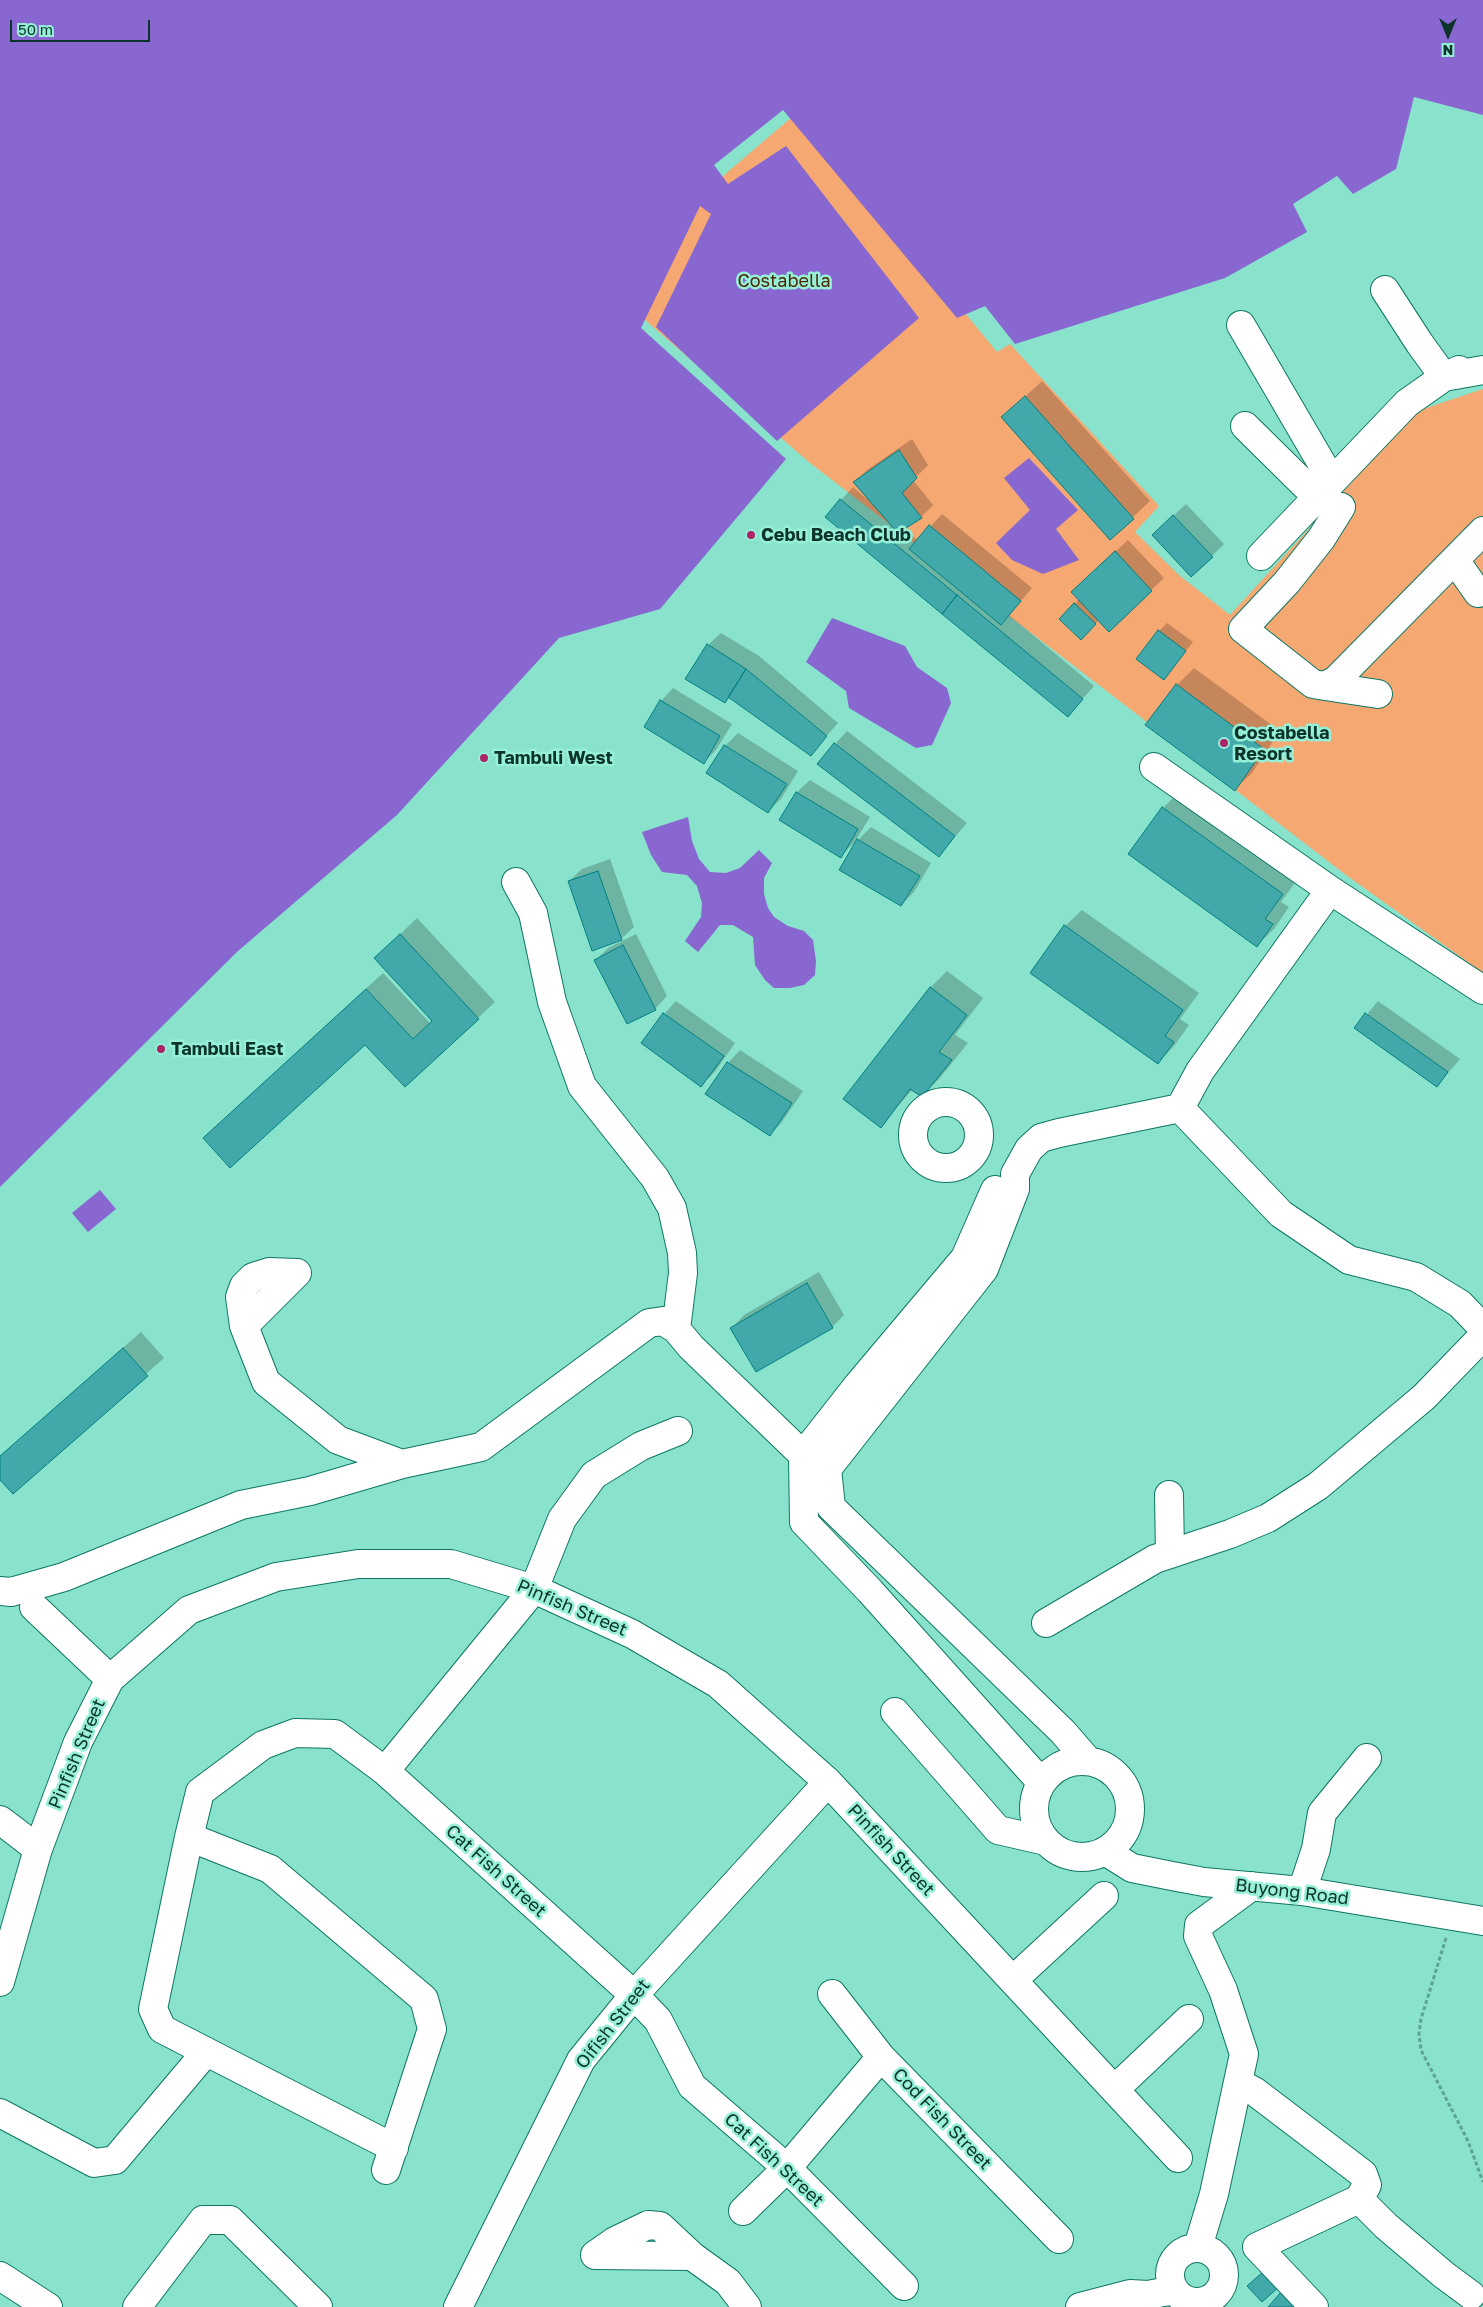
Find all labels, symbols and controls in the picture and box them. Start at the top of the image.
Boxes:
scale bar [12,10,152,42]
north arrow [1423,10,1473,60]
text: 50 m [18,20,53,38]
text: N [1443,42,1453,59]
park label: Costabella [737,270,831,292]
place label: Cebu Beach Club [761,524,911,546]
marker: Cebu Beach Club [745,529,757,541]
place label: Costabella Resort [1234,722,1329,764]
marker: Costabella Resort [1218,737,1230,749]
place label: Tambuli West [494,747,613,769]
marker: Tambuli West [478,752,490,764]
place label: Tambuli East [171,1038,284,1060]
marker: Tambuli East [155,1043,167,1055]
street label: Pinfish Street [514,1575,630,1641]
street label: Pinfish Street [44,1696,110,1812]
street label: Pinfish Street [843,1800,939,1900]
street label: Cat Fish Street [441,1820,551,1922]
street label: Buyong Road [1234,1874,1350,1910]
street label: Oifish Street [571,1975,655,2073]
street label: Cod Fish Street [888,2064,996,2174]
street label: Cat Fish Street [720,2109,828,2211]

